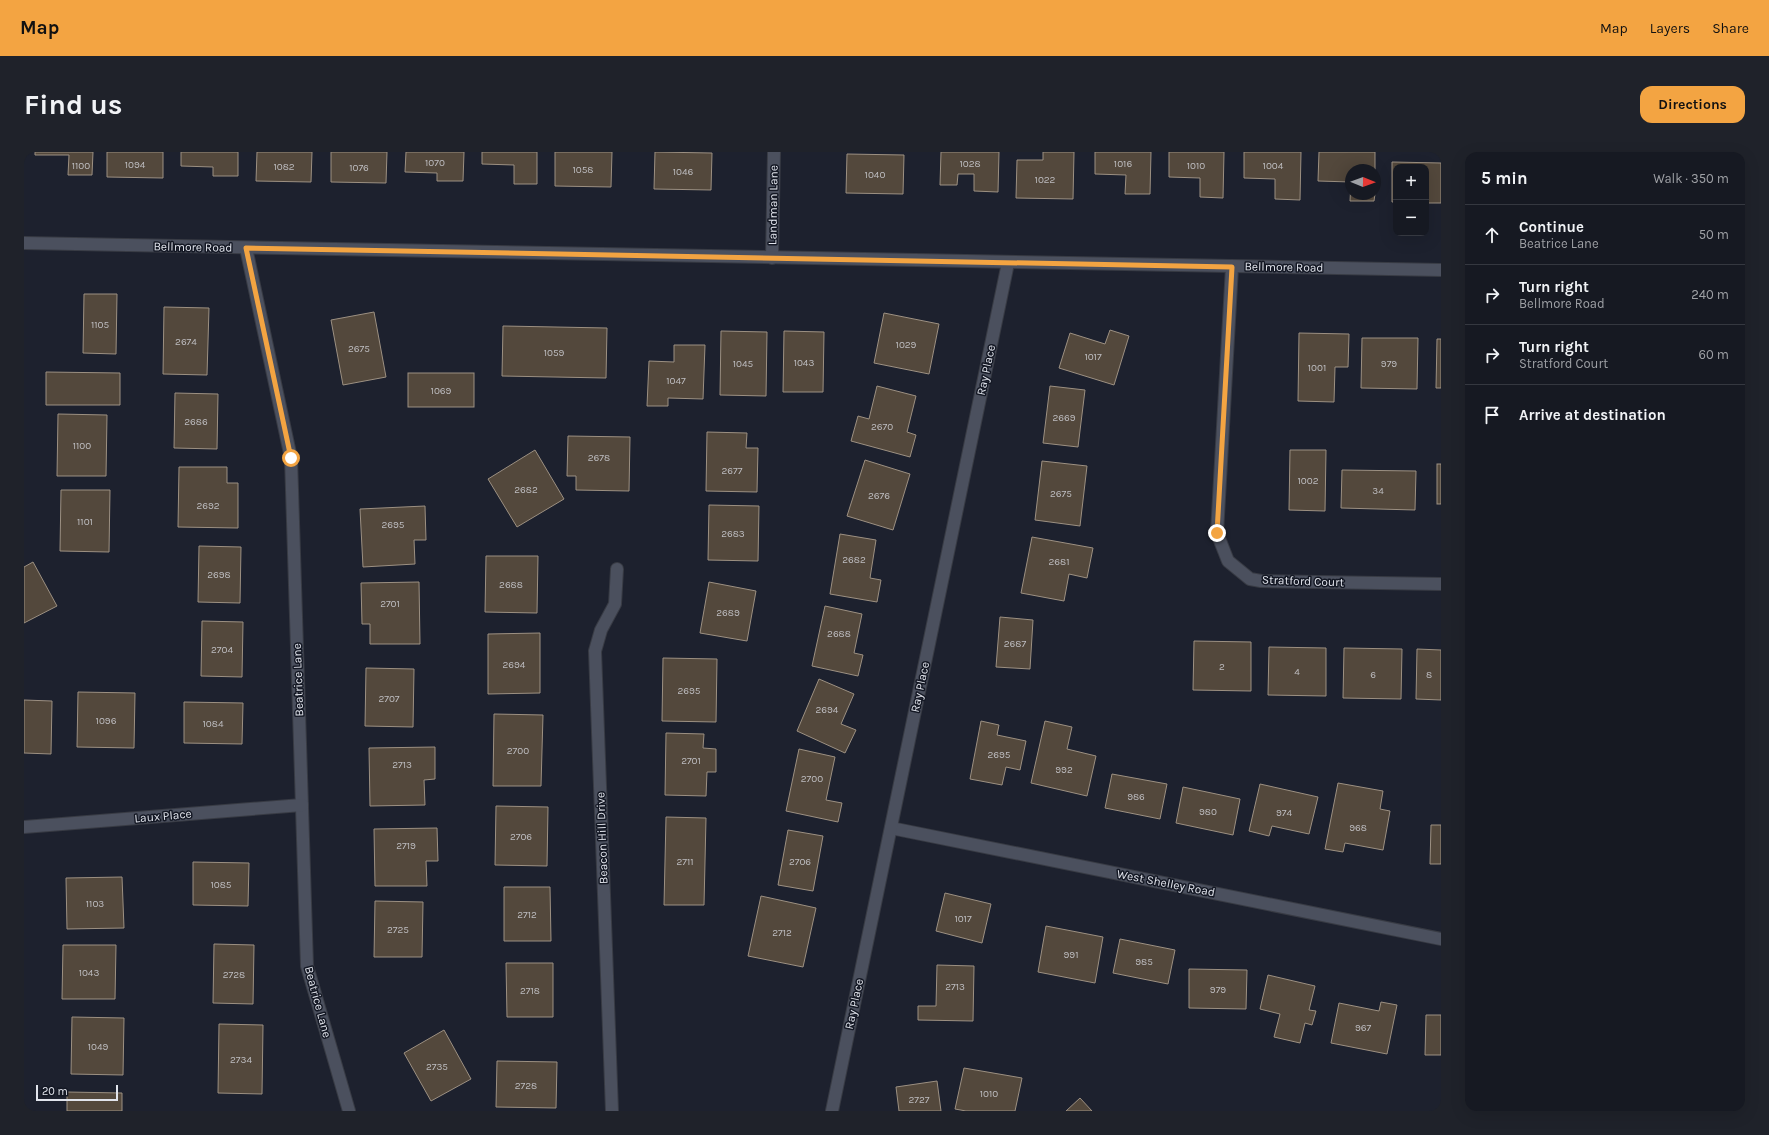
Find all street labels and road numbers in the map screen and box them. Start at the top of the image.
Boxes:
street label: Landman Lane [765,165,781,245]
street label: Bellmore Road [153,239,233,255]
street label: Bellmore Road [1244,259,1324,275]
street label: Ray Place [974,343,998,397]
street label: Stratford Court [1262,573,1345,589]
street label: Beatrice Lane [290,643,306,717]
street label: Ray Place [908,660,932,714]
street label: Beacon Hill Drive [593,792,611,884]
street label: Laux Place [134,807,192,825]
street label: West Shelley Road [1116,867,1216,899]
street label: Beatrice Lane [302,965,334,1039]
street label: Ray Place [842,977,866,1031]

